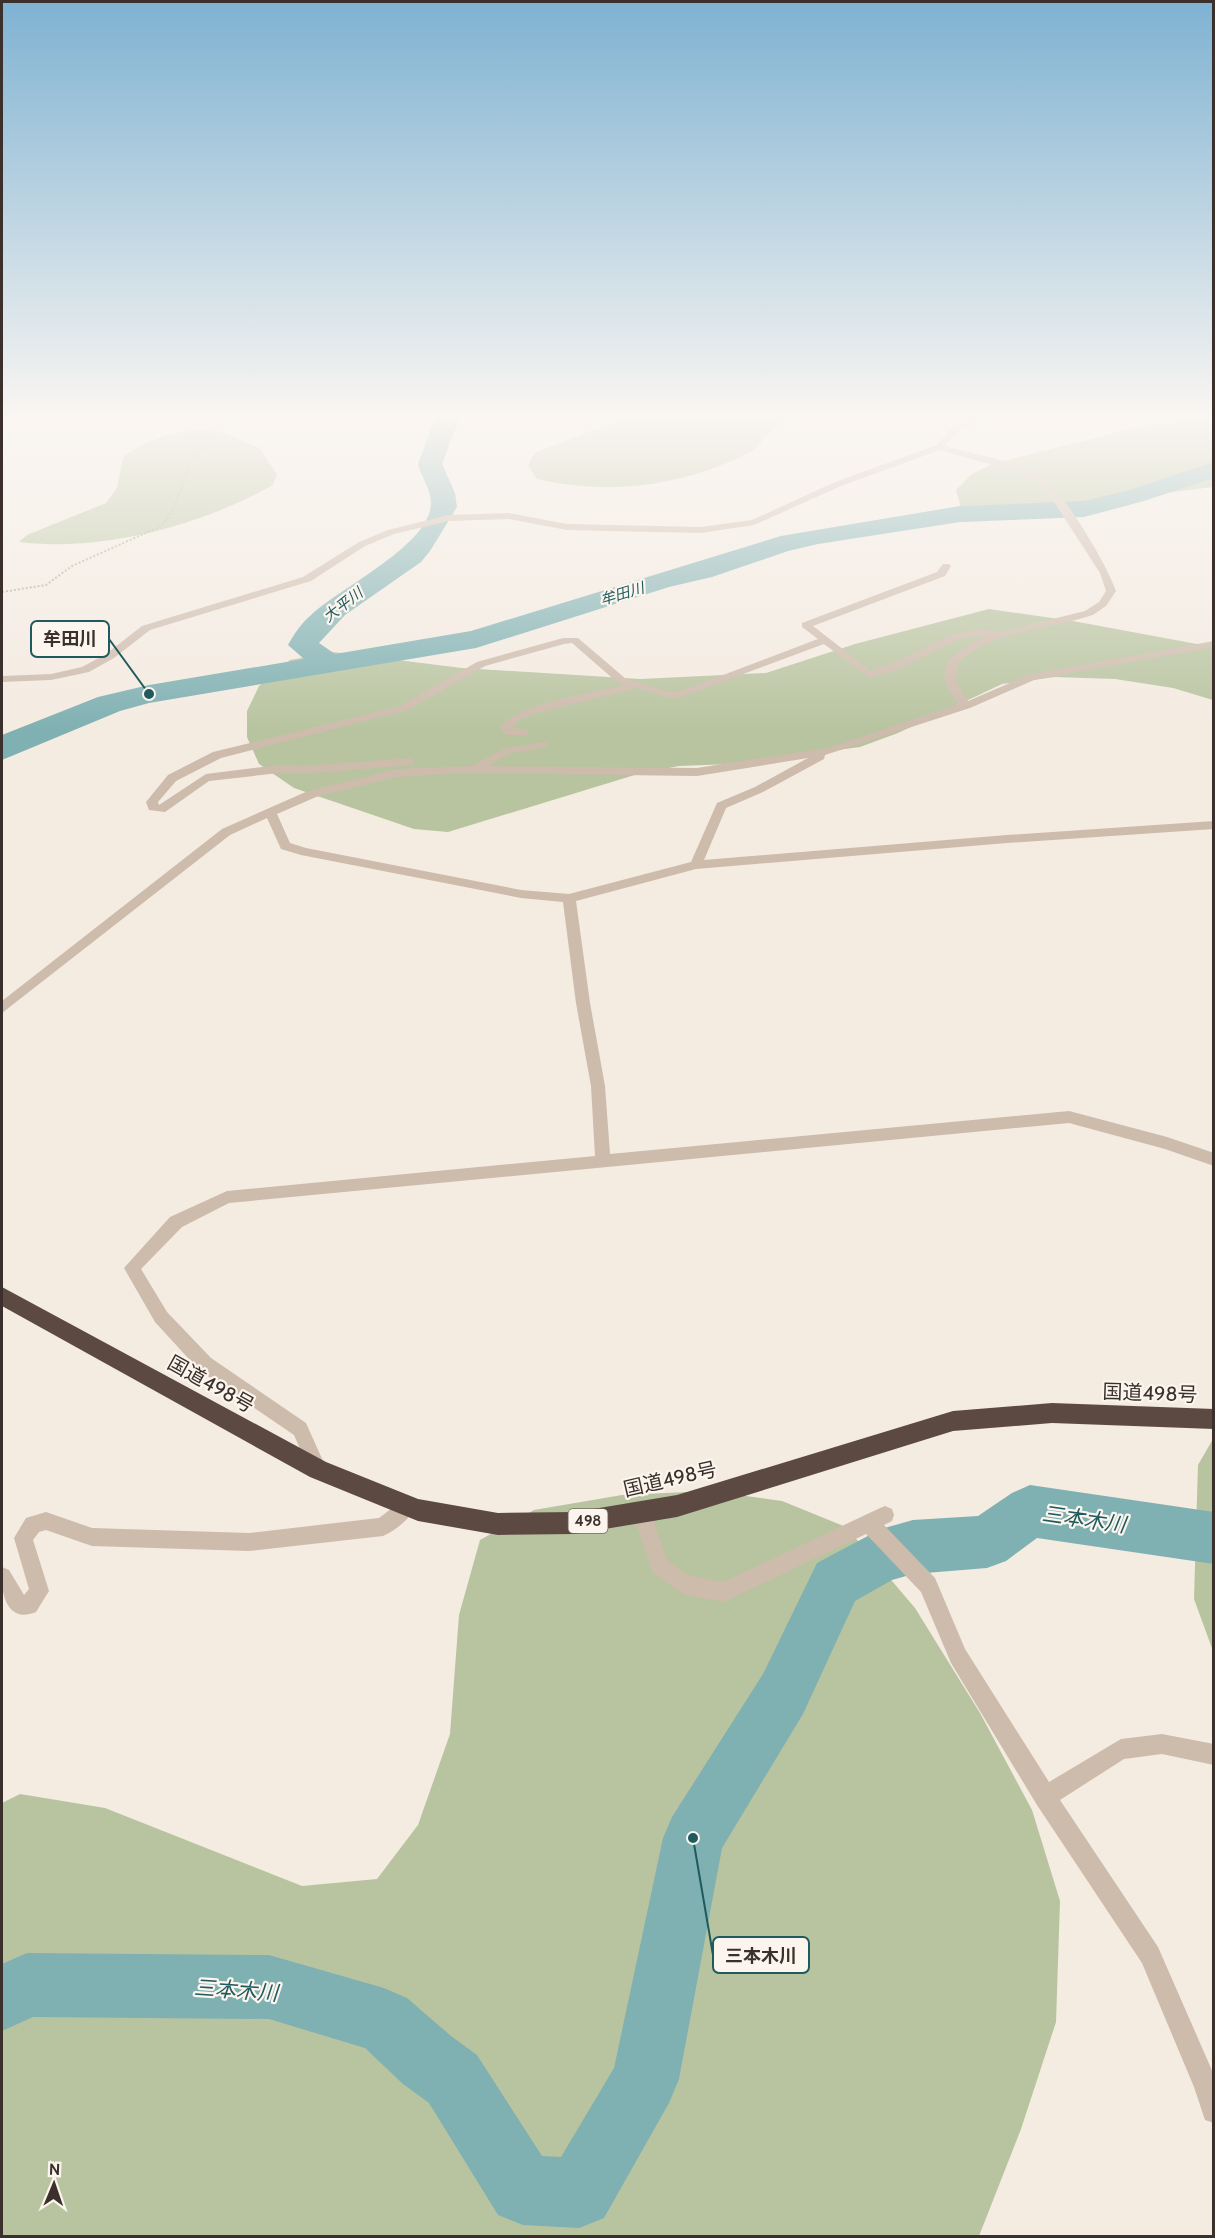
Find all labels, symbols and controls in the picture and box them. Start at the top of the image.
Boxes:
water label: 牟田川 [598,578,648,609]
water label: 大平川 [320,583,368,626]
callout: 牟田川 [31,621,109,657]
text: 牟田川 [43,628,97,650]
street label: 国道498号 [164,1350,258,1418]
street label: 国道498号 [1102,1379,1198,1407]
street label: 国道498号 [621,1457,719,1501]
water label: 三本木川 [1041,1501,1129,1538]
road number: 498 [568,1509,608,1533]
callout: 三本木川 [713,1937,809,1973]
text: 三本木川 [725,1945,797,1967]
water label: 三本木川 [193,1975,281,2006]
north arrow [24,2154,84,2214]
text: N [49,2160,60,2179]

